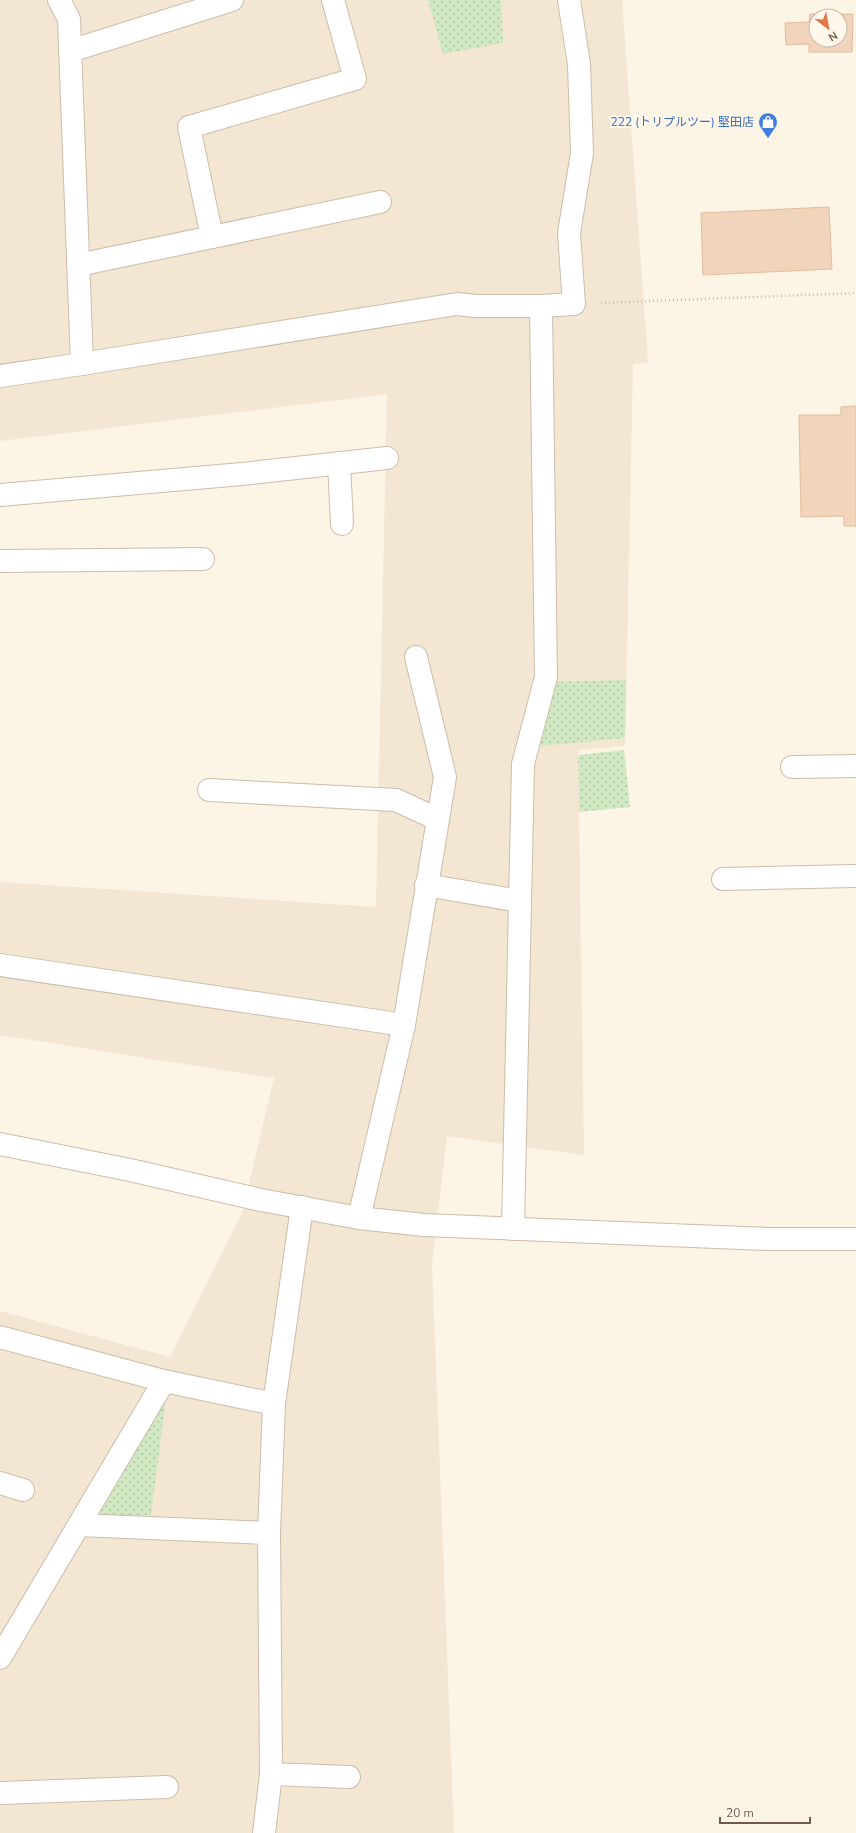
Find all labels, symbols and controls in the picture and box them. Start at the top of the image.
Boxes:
north arrow [808,8,848,48]
text: N [826,28,840,45]
shop icon: 222 (トリプルツー) 堅田店 [757,111,779,139]
place label: 222 (トリプルツー) 堅田店 [611,114,754,130]
scale bar [720,1799,810,1825]
text: 20 m [726,1805,754,1821]

